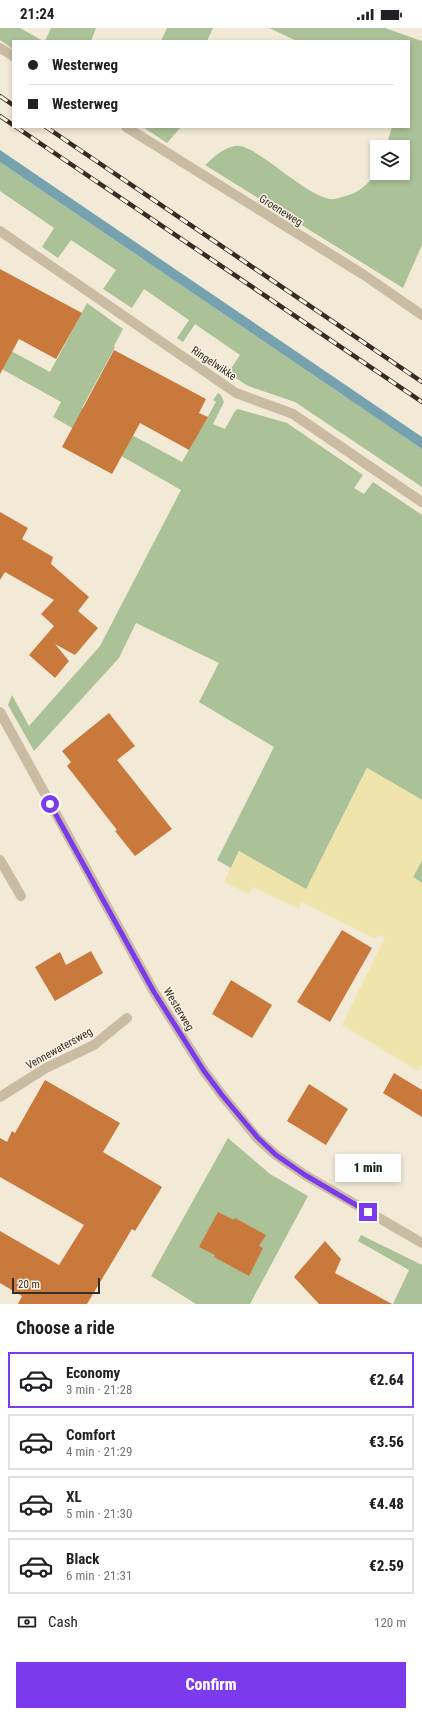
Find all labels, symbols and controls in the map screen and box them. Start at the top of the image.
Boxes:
text: 21:24 [20,5,54,23]
text: Westerweg [52,56,118,74]
text: Westerweg [52,95,118,113]
map controls [370,140,410,180]
button: layers [370,140,410,180]
street label: Groeneweg [257,192,305,229]
street label: Ringelwikke [189,344,239,383]
route start [41,795,59,813]
street label: Westerweg [161,985,196,1033]
street label: Vennewatersweg [24,1025,95,1072]
callout: 1 min [335,1154,401,1182]
text: 1 min [354,1160,382,1175]
route end [359,1203,377,1221]
scale bar [12,1276,100,1295]
text: 20 m [18,1278,40,1291]
text: Choose a ride [16,1317,115,1338]
icon: car [18,1362,54,1398]
text: Economy [66,1364,120,1382]
text: €2.64 [369,1371,404,1389]
text: 3 min · 21:28 [66,1382,132,1397]
icon: car [18,1424,54,1460]
text: Comfort [66,1426,115,1444]
text: €3.56 [369,1433,404,1451]
text: 4 min · 21:29 [66,1444,132,1459]
icon: car [18,1486,54,1522]
text: XL [66,1488,82,1506]
text: €4.48 [369,1495,404,1513]
text: 5 min · 21:30 [66,1506,132,1521]
icon: car [18,1548,54,1584]
text: Black [66,1550,99,1568]
text: €2.59 [369,1557,404,1575]
text: 6 min · 21:31 [66,1568,132,1583]
icon: cash [16,1611,38,1633]
text: Cash [48,1613,78,1631]
text: 120 m [374,1615,406,1630]
button: Confirm [16,1662,406,1708]

